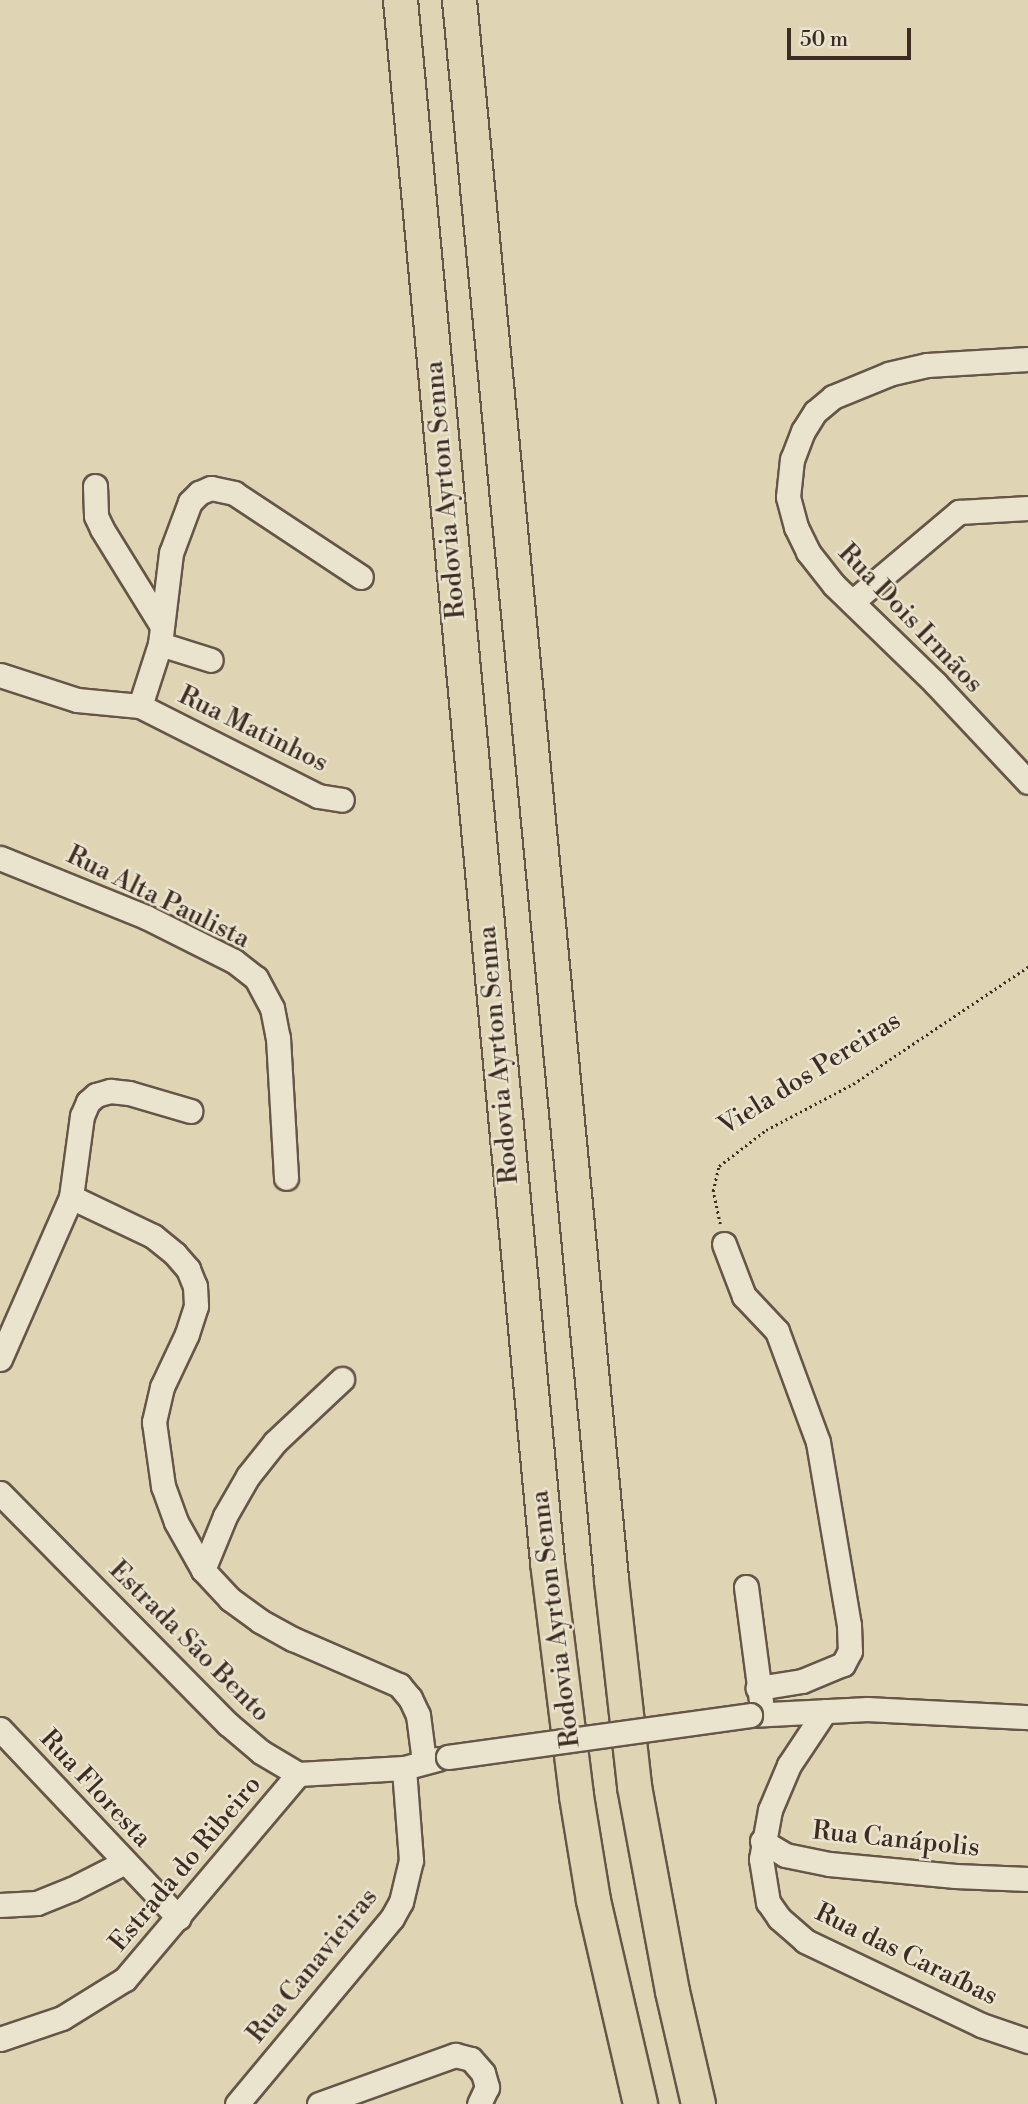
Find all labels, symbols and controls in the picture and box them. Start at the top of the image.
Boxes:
scale bar [790,14,914,58]
text: 50 m [800,27,848,53]
street label: Rodovia Ayrton Senna [419,360,473,620]
street label: Rua Dois Irmãos [831,538,989,700]
street label: Rua Matinhos [173,680,333,780]
street label: Rua Alta Paulista [61,840,255,956]
street label: Rodovia Ayrton Senna [472,925,526,1185]
street label: Viela dos Pereiras [713,1005,907,1143]
street label: Rodovia Ayrton Senna [525,1489,587,1749]
street label: Estrada São Bento [102,1555,276,1729]
street label: Rua Floresta [33,1724,157,1854]
street label: Estrada do Ribeiro [103,1770,269,1958]
street label: Rua Canápolis [811,1816,981,1864]
street label: Rua Canavieiras [241,1882,385,2050]
street label: Rua das Caraíbas [810,1897,1002,2013]

